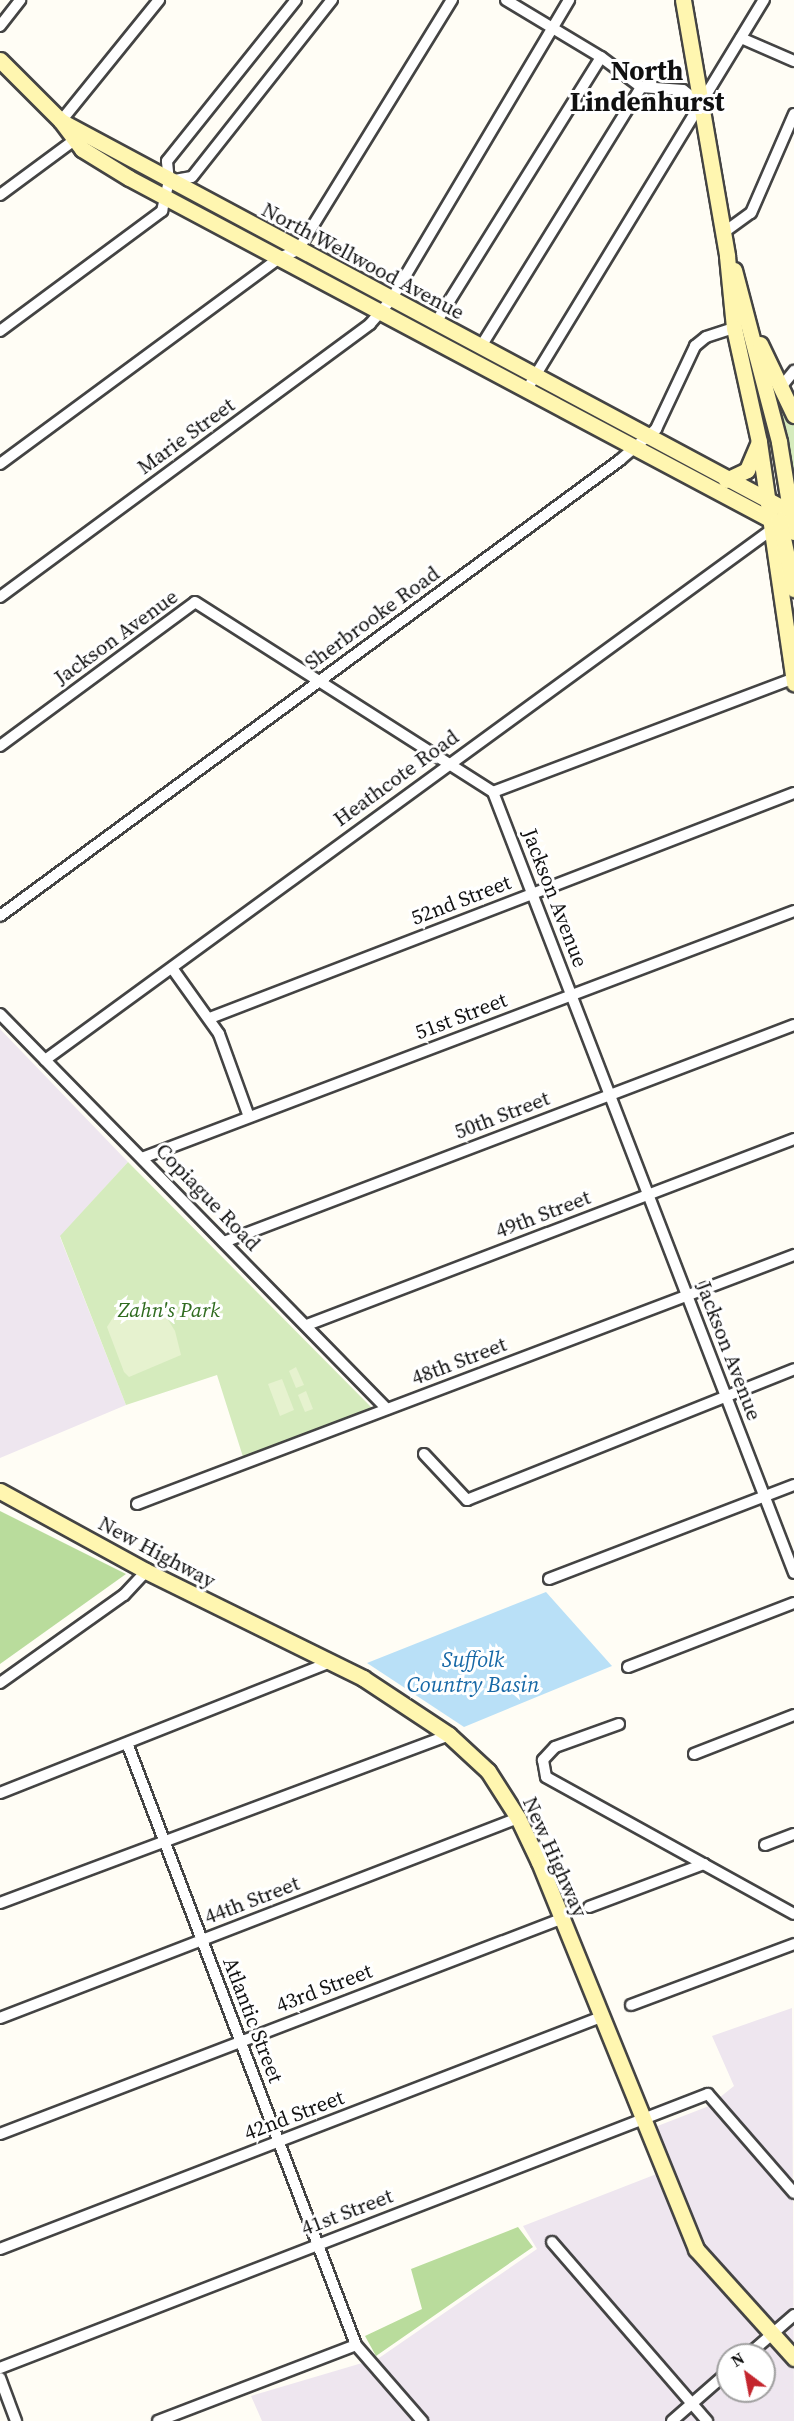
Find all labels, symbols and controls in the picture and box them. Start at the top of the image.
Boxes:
district label: North Lindenhurst [570,54,724,117]
street label: North Wellwood Avenue [257,197,469,325]
street label: Marie Street [132,392,240,480]
street label: Sherbrooke Road [300,561,444,675]
street label: Jackson Avenue [49,584,183,690]
street label: Heathcote Road [329,724,463,832]
street label: Jackson Avenue [517,825,593,971]
street label: 52nd Street [408,869,514,931]
street label: 51st Street [412,987,510,1045]
street label: 50th Street [451,1085,553,1145]
street label: Copiague Road [150,1138,266,1256]
street label: 49th Street [492,1184,594,1244]
street label: Jackson Avenue [691,1278,767,1424]
park label: Zahn's Park [118,1297,220,1323]
street label: 48th Street [408,1331,510,1391]
street label: New Highway [94,1511,220,1593]
water label: Suffolk Country Basin [407,1646,539,1698]
street label: New Highway [517,1793,593,1921]
street label: 44th Street [201,1870,303,1930]
street label: Atlantic Street [218,1954,288,2086]
street label: 43rd Street [272,1958,376,2018]
street label: 42nd Street [241,2084,347,2146]
street label: 41st Street [298,2183,396,2241]
north arrow [716,2343,776,2403]
text: N [727,2347,748,2372]

